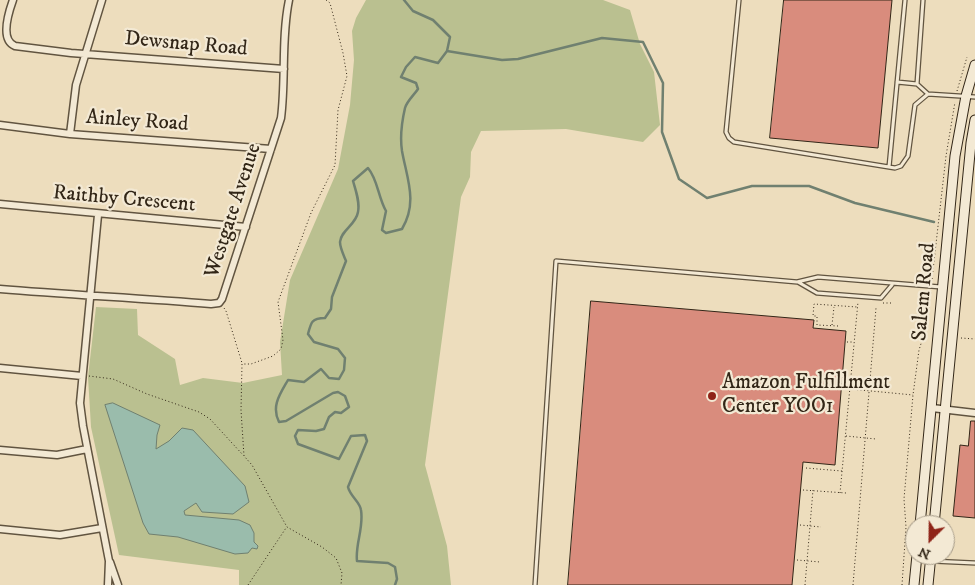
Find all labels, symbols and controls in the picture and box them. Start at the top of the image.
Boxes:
street label: Dewsnap Road [124,27,248,63]
street label: Ainley Road [85,106,189,138]
street label: Westgate Avenue [200,140,268,282]
street label: Raithby Crescent [52,181,196,219]
street label: Salem Road [908,242,942,342]
place label: Amazon Fulfillment Center YOO1 [722,371,890,421]
marker: Amazon Fulfillment Center YOO1 [706,390,718,402]
north arrow [905,515,955,565]
text: N [916,542,933,563]

